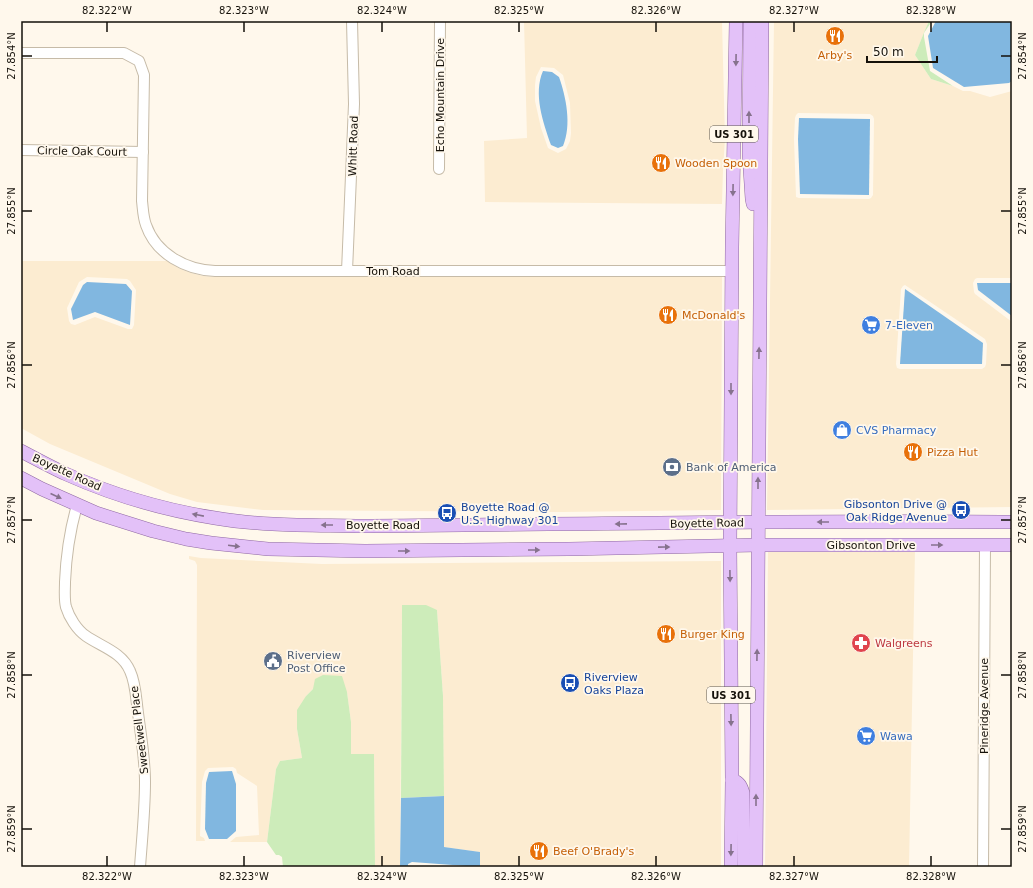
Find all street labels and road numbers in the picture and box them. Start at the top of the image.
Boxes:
street label: Echo Mountain Drive [434,38,447,152]
street label: Whitt Road [346,115,361,177]
road number: US 301 [710,126,758,142]
street label: Circle Oak Court [37,144,128,159]
street label: Tom Road [365,265,420,278]
street label: Boyette Road [30,451,103,493]
street label: Boyette Road [670,516,744,531]
street label: Boyette Road [346,519,420,532]
street label: Gibsonton Drive [827,539,916,552]
street label: Pineridge Avenue [978,658,991,754]
street label: Sweetwell Place [128,685,151,775]
road number: US 301 [707,687,755,703]

